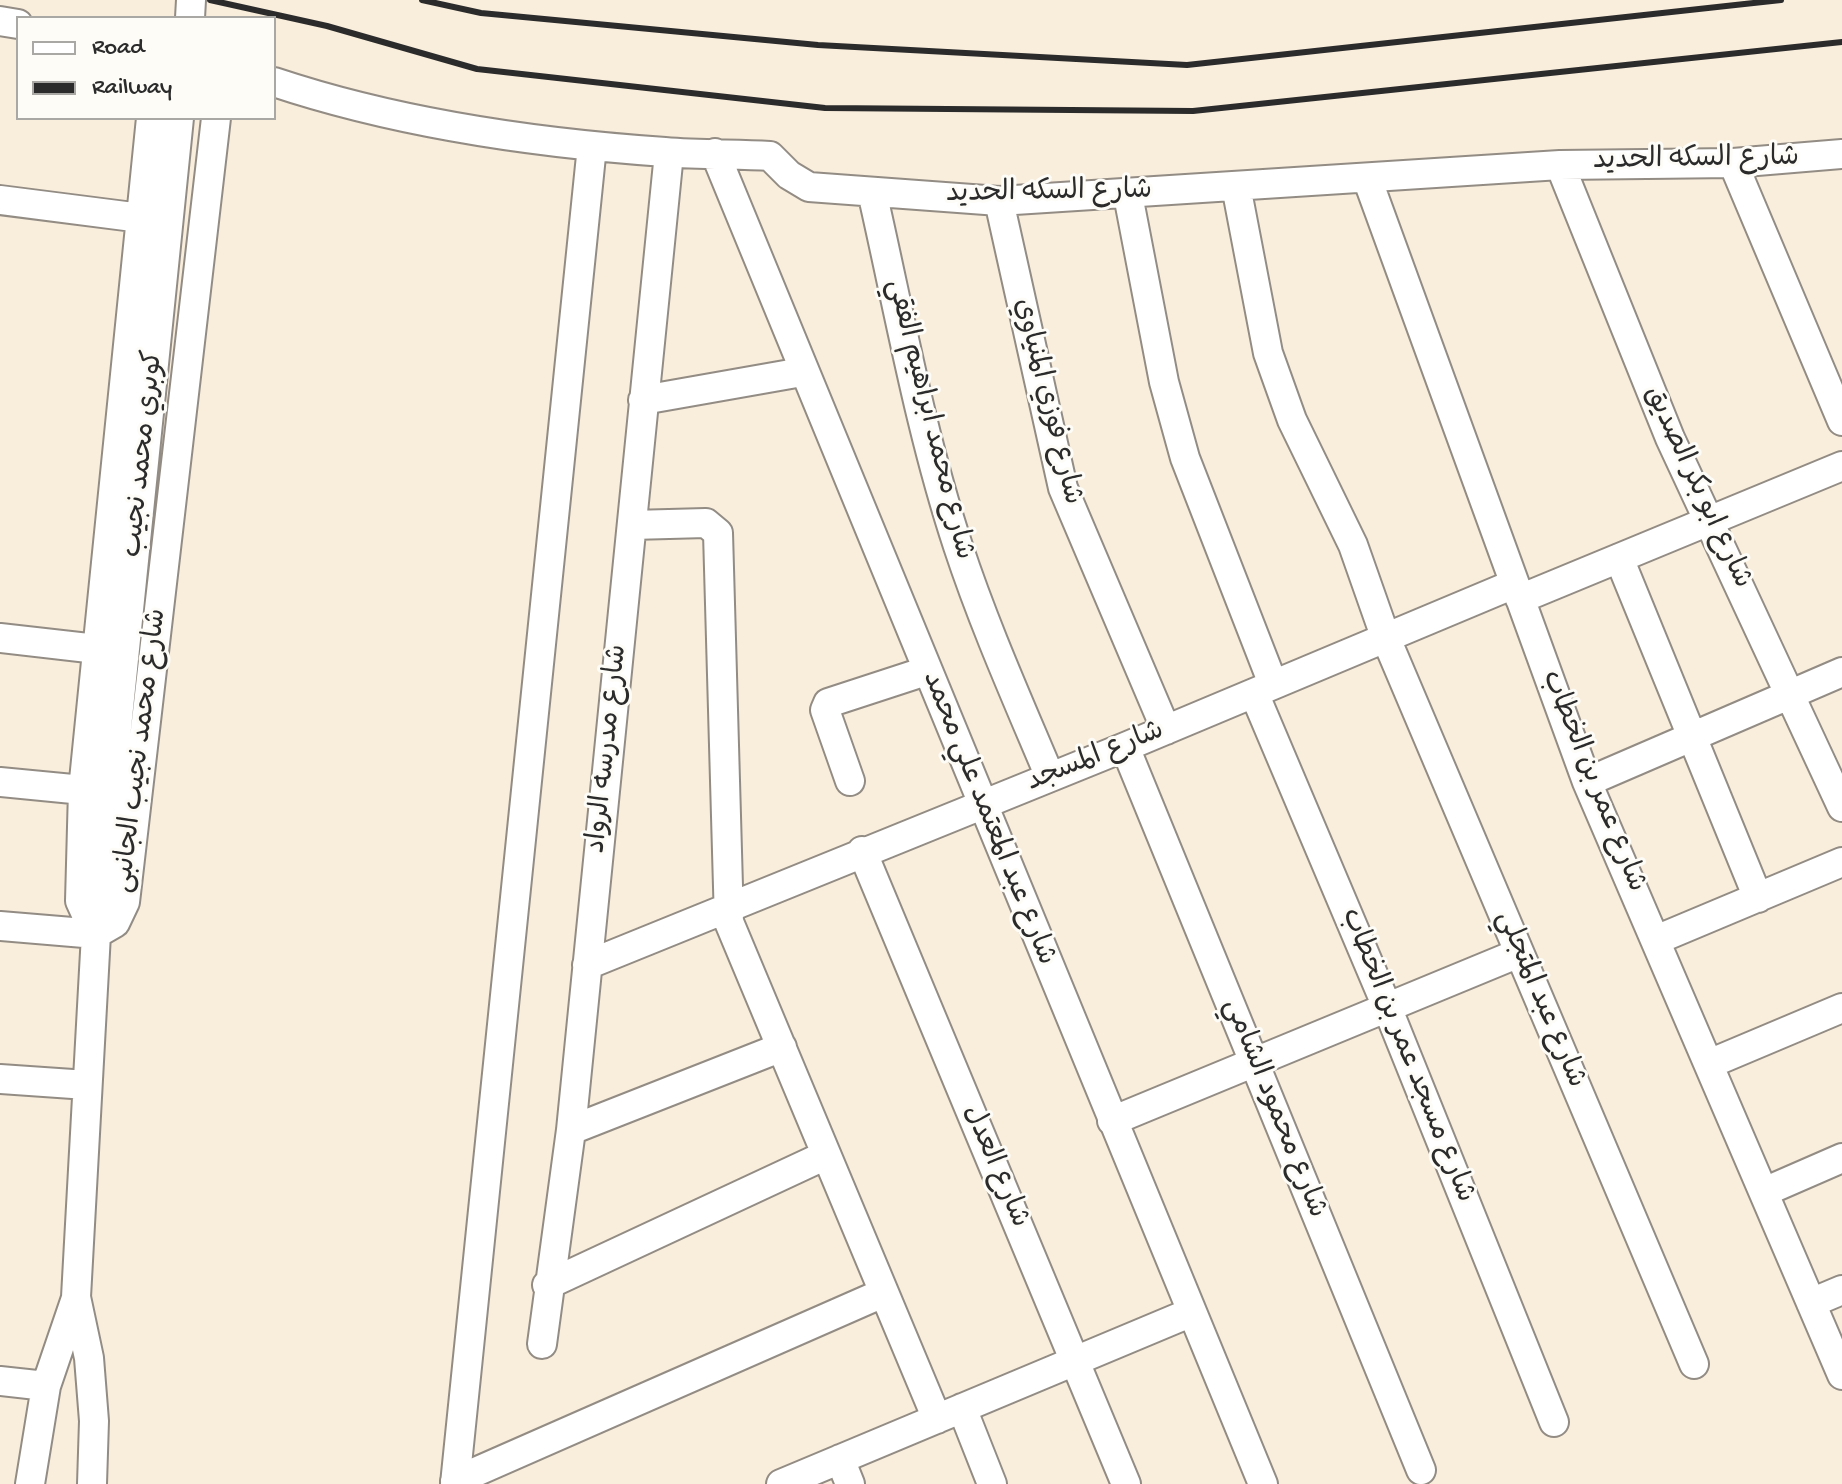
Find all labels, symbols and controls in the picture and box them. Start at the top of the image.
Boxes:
legend [16,16,276,120]
text: Road [92,34,144,63]
text: Railway [92,74,172,103]
street label: شارع السكه الحديد [1593,142,1799,180]
street label: شارع السكه الحديد [946,175,1152,213]
street label: شارع محمد ابراهيم الفقي [877,276,979,564]
street label: شارع فوزي المنياوي [1004,295,1088,509]
street label: كوبري محمد نجيب [117,349,173,559]
street label: شارع ابو بكر الصديق [1634,382,1758,594]
street label: شارع محمد نجيب الجانبى [108,607,176,895]
street label: شارع مدرسه الرواد [581,643,637,855]
street label: شارع عمر بن الخطاب [1532,666,1652,898]
street label: شارع عبد المعتمد علي محمد [913,667,1061,971]
street label: شارع المسجد [1022,715,1170,801]
street label: شارع مسجد عمر بن الخطاب [1332,904,1480,1208]
street label: شارع عبد المتجلي [1487,906,1591,1094]
street label: شارع محمود الشامي [1214,995,1332,1223]
street label: شارع العدل [953,1101,1035,1233]

